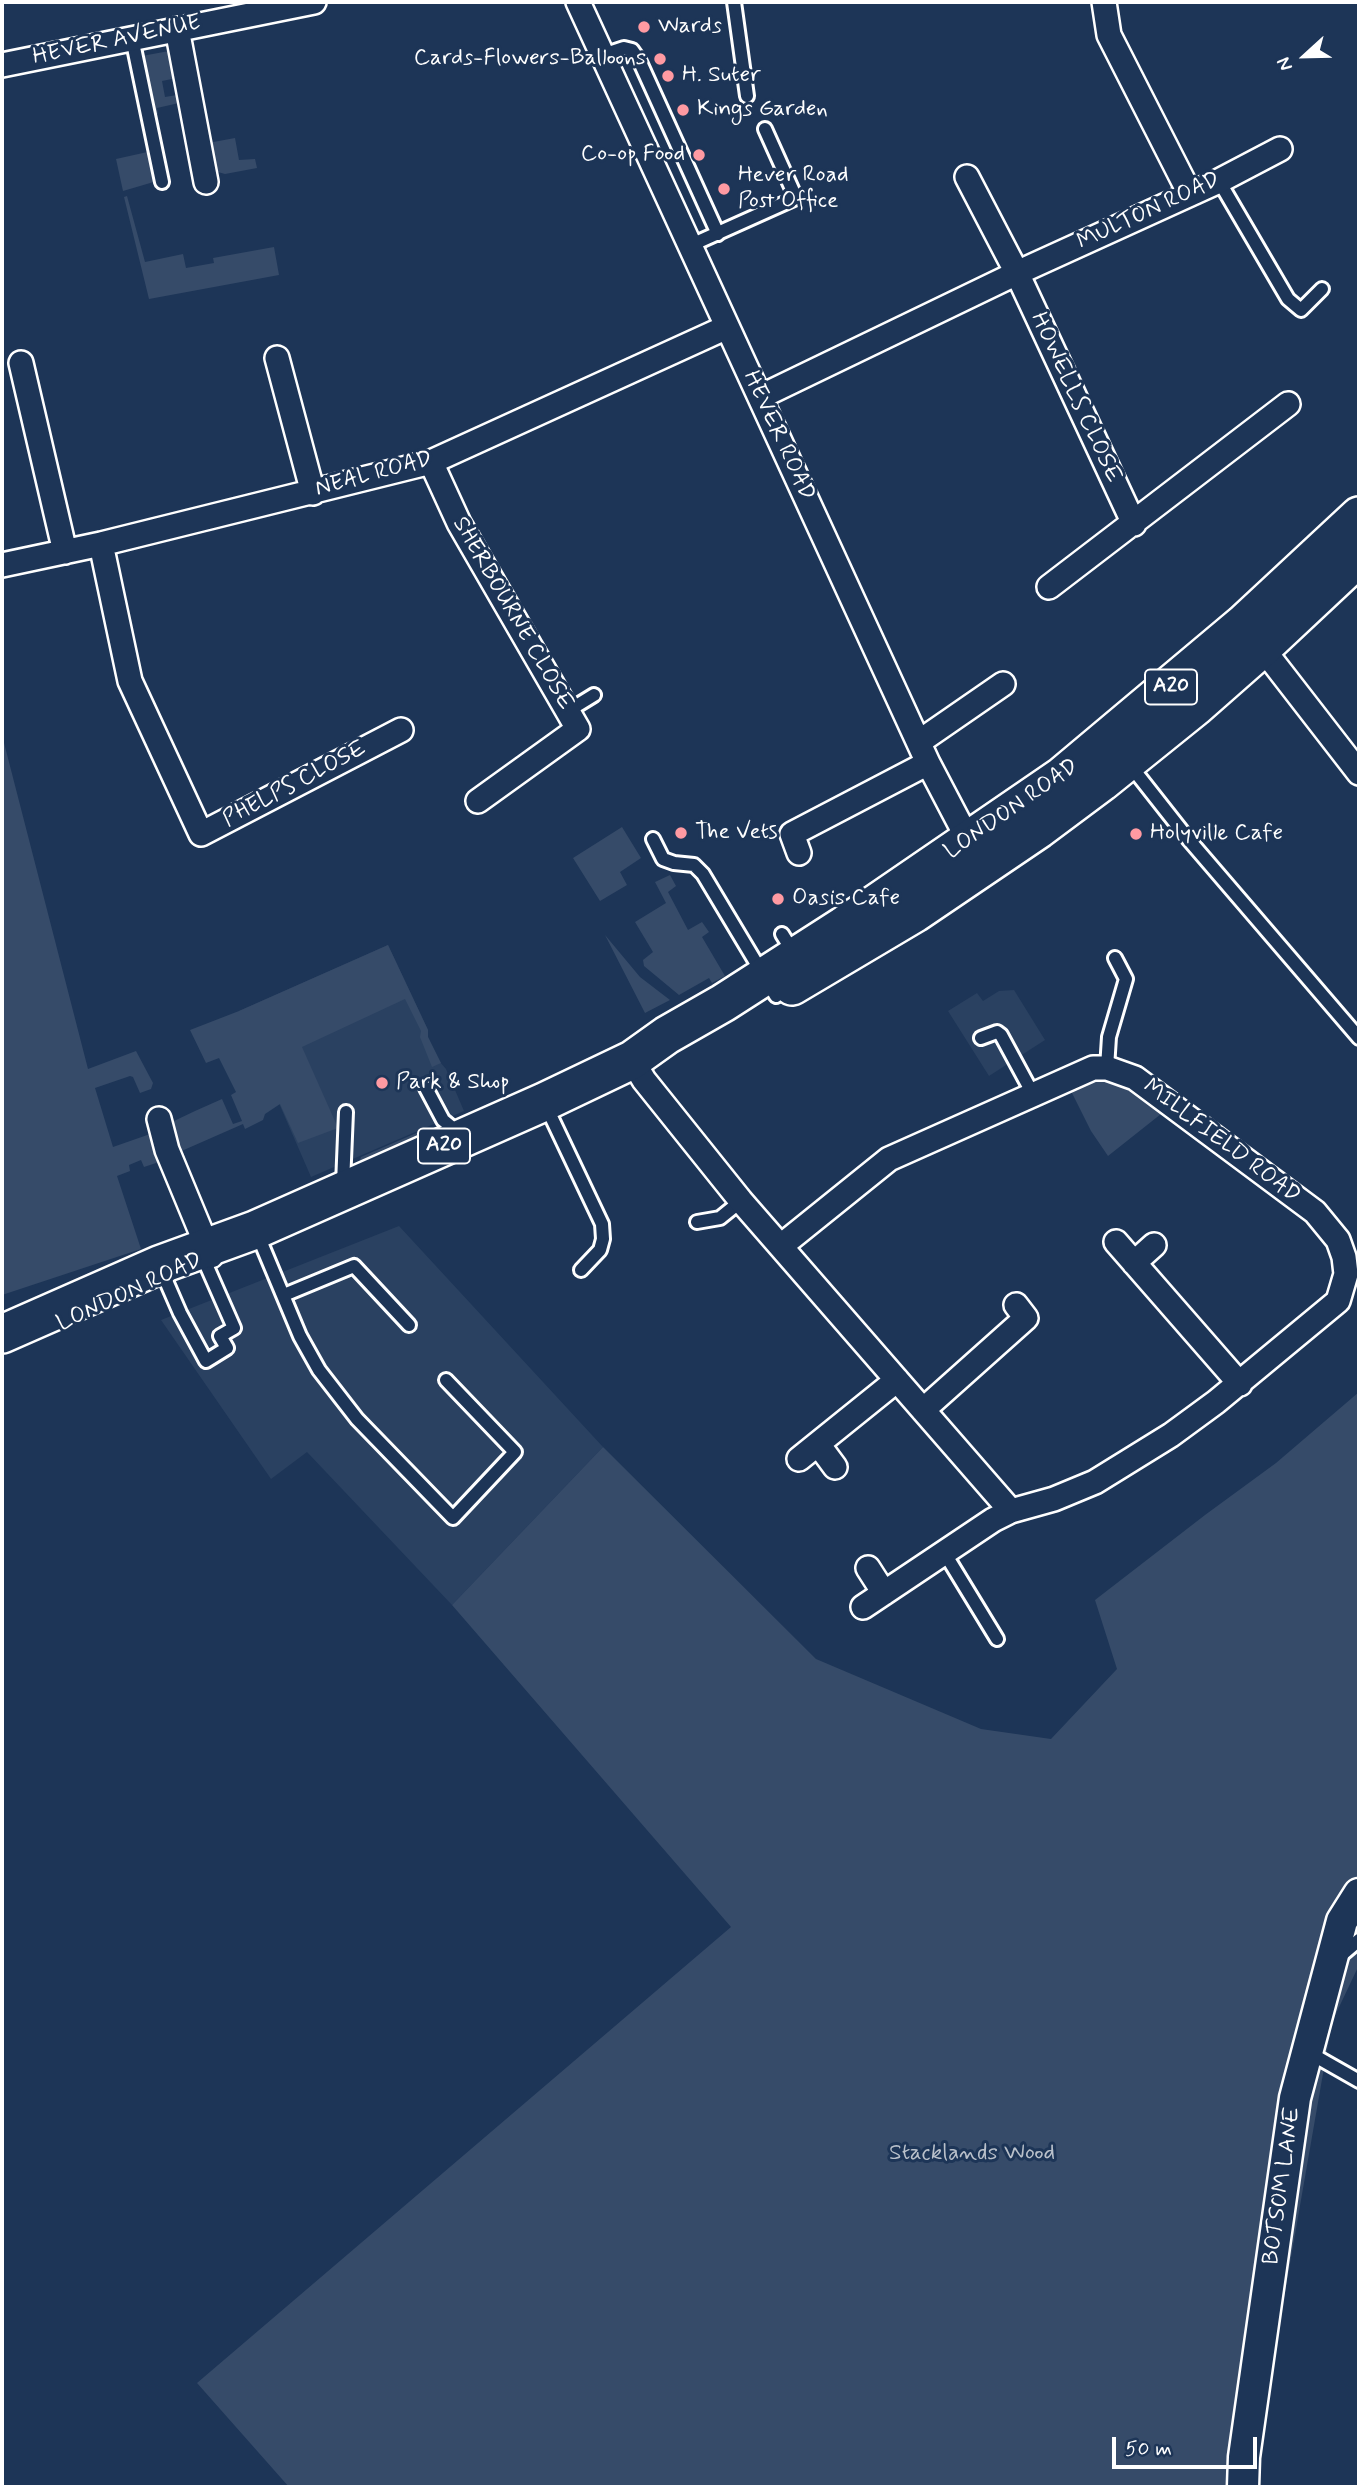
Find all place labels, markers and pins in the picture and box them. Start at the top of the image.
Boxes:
place label: Wards [658,13,722,41]
marker: Wards [636,19,652,35]
place label: Cards-Flowers-Balloons [414,45,646,73]
marker: Cards-Flowers-Balloons [652,51,668,67]
place label: H. Suter [682,62,761,90]
marker: H. Suter [660,68,676,84]
place label: Kings Garden [697,96,828,124]
marker: Kings Garden [675,102,691,118]
place label: Co-op Food [581,141,685,169]
marker: Co-op Food [691,147,707,163]
place label: Hever Road Post Office [738,162,848,216]
marker: Hever Road Post Office [716,181,732,197]
place label: The Vets [695,819,778,847]
place label: Holyville Cafe [1150,820,1283,848]
marker: The Vets [673,825,689,841]
marker: Holyville Cafe [1128,826,1144,842]
place label: Oasis Cafe [792,885,900,913]
marker: Oasis Cafe [770,891,786,907]
place label: Park & Shop [396,1069,510,1097]
marker: Park & Shop [374,1075,390,1091]

